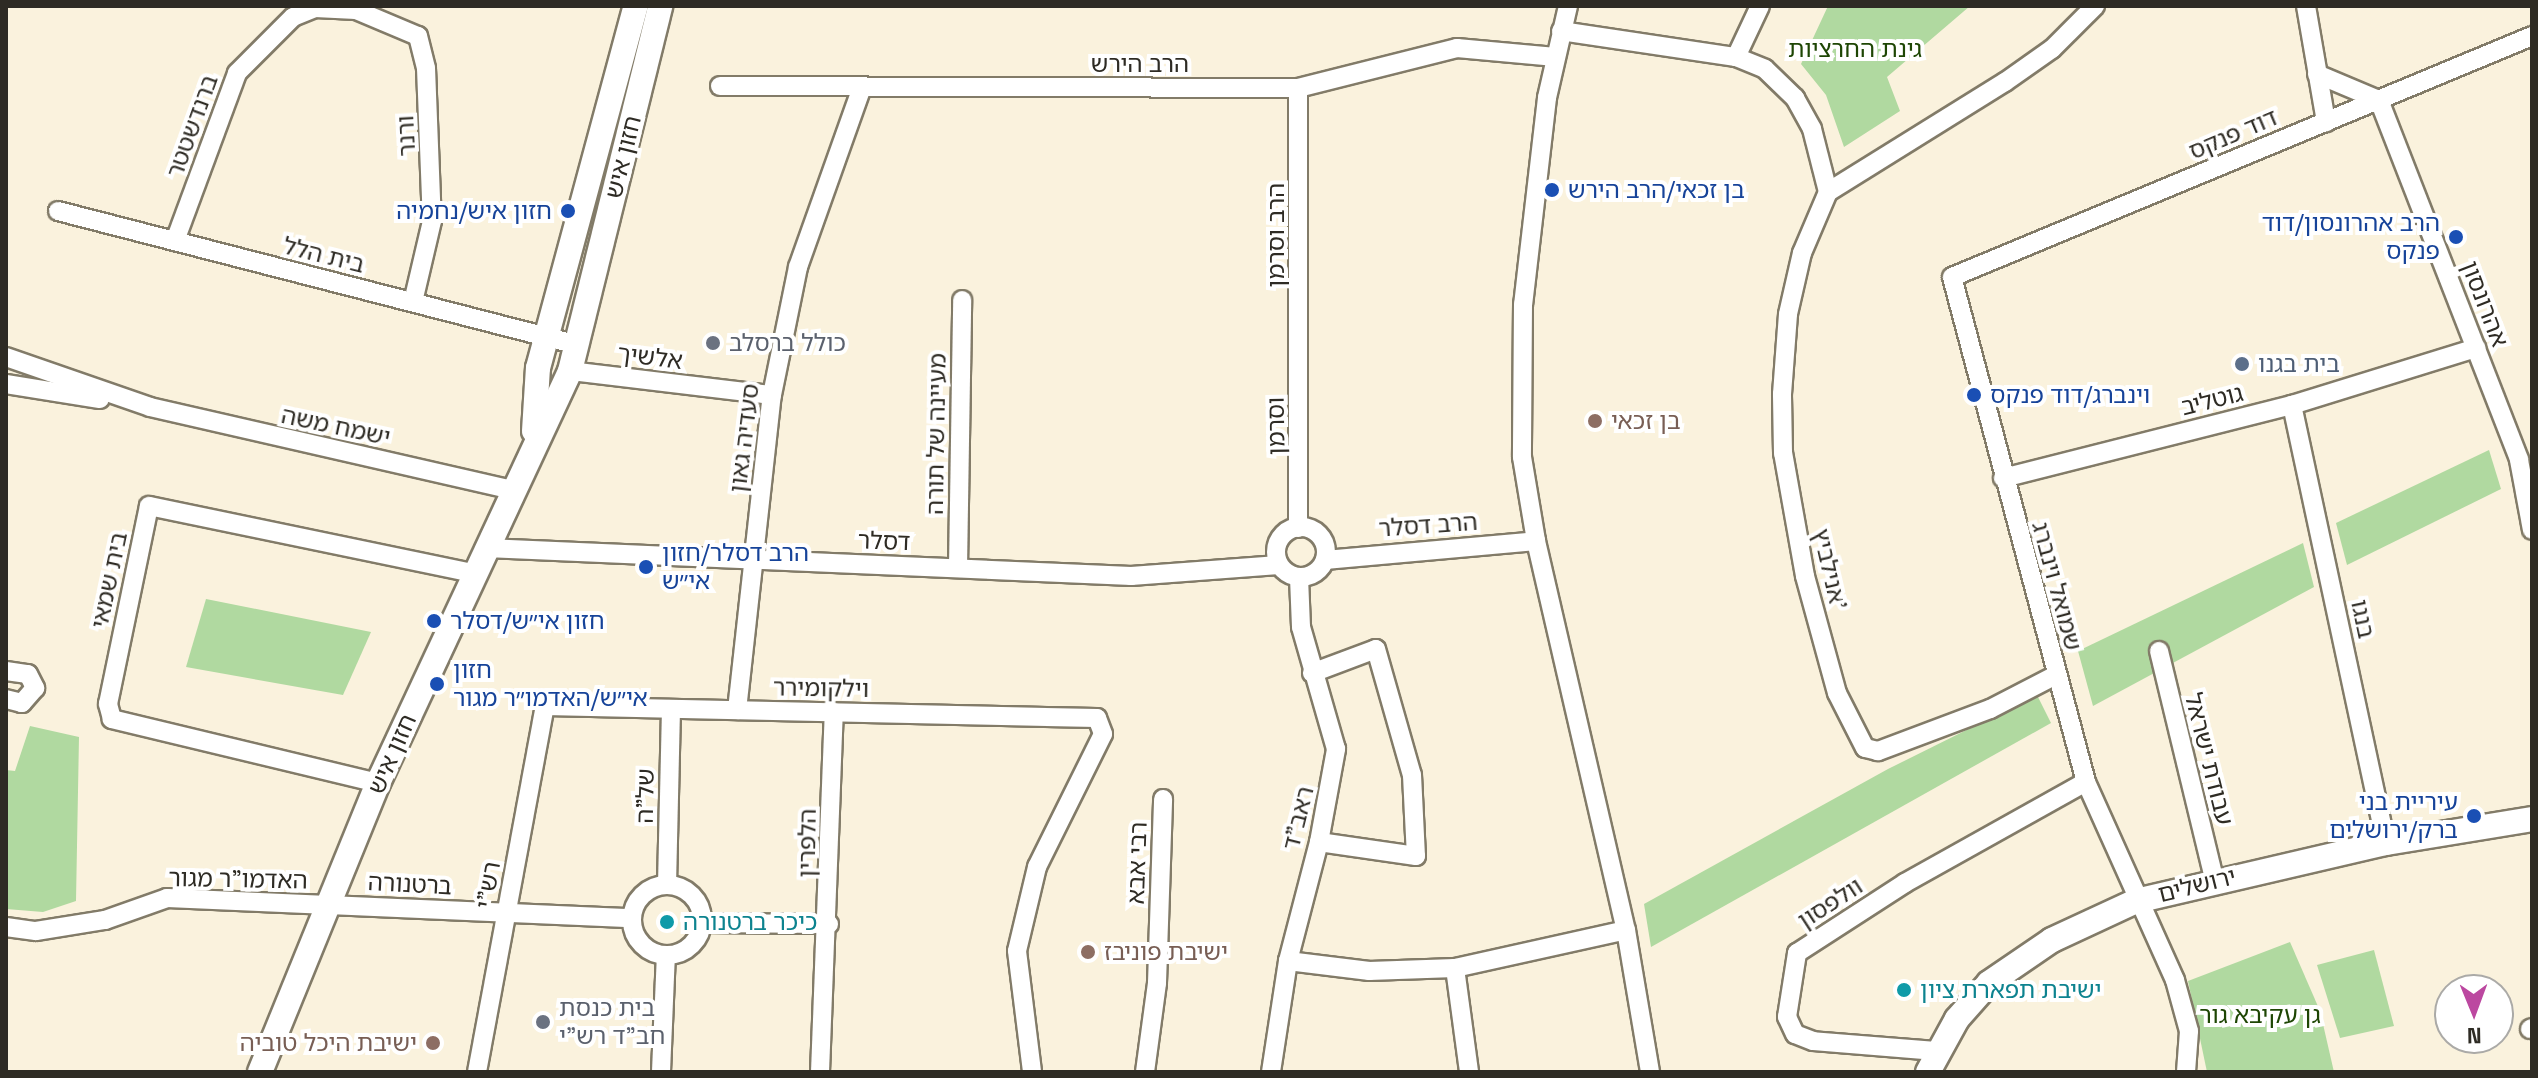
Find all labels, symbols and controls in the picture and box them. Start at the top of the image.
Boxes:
park label: גינת החרציות [1788,35,1922,63]
street label: הרב הירש [1091,50,1189,78]
street label: ברנדשטטר [160,71,224,181]
street label: דוד פנקס [2184,102,2282,166]
street label: חזון איש [599,113,647,201]
street label: ורנר [391,115,421,157]
place label: בן זכאי/הרב הירש [1568,176,1745,204]
marker: בן זכאי/הרב הירש [1543,181,1561,199]
street label: הרב וסרמן [1262,183,1290,287]
place label: חזון איש/נחמיה [396,197,552,225]
marker: חזון איש/נחמיה [559,202,577,220]
place label: הרב אהרונסון/דוד פנקס [2262,209,2440,265]
marker: הרב אהרונסון/דוד פנקס [2447,228,2465,246]
street label: בית הלל [280,231,368,279]
street label: אהרונסון [2455,257,2515,351]
place label: כולל ברסלב [729,329,846,357]
marker: כולל ברסלב [704,334,722,352]
street label: אלשיך [616,339,684,375]
place label: בית בגנו [2258,350,2340,378]
street label: מעיינה של תורה [920,353,952,515]
marker: בית בגנו [2233,355,2251,373]
street label: גוטליב [2178,378,2246,422]
place label: וינברג/דוד פנקס [1990,381,2150,409]
street label: סעדיה גאון [723,382,765,494]
marker: וינברג/דוד פנקס [1965,386,1983,404]
street label: וסרמן [1261,397,1291,455]
street label: ישמח משה [279,400,393,452]
place label: בן זכאי [1611,407,1681,435]
marker: בן זכאי [1586,412,1604,430]
street label: הרב דסלר [1378,507,1478,543]
street label: שמואל וינברג [2026,518,2088,654]
street label: דסלר [857,526,911,556]
street label: אנילביץ' [1807,526,1853,612]
street label: בית שמאי [85,529,133,631]
place label: הרב דסלר/חזון אי״ש [662,539,809,595]
marker: הרב דסלר/חזון אי״ש [637,558,655,576]
street label: בנגו [2345,597,2381,641]
place label: חזון אי״ש/דסלר [450,607,605,635]
marker: חזון אי״ש/דסלר [425,612,443,630]
place label: חזון אי״ש/האדמו״ר מגור [453,656,648,712]
street label: וילקומירר [773,673,869,703]
marker: חזון אי״ש/האדמו״ר מגור [428,675,446,693]
street label: עבודת ישראל [2179,690,2239,828]
street label: חזון איש [362,710,422,798]
street label: של"ה [630,768,660,824]
street label: ראב"ד [1276,783,1320,853]
place label: עיריית בני ברק/ירושלים [2329,788,2458,844]
marker: עיריית בני ברק/ירושלים [2465,807,2483,825]
street label: הלפרין [792,808,822,878]
street label: רבי אבא [1121,821,1153,905]
street label: רש"י [470,859,506,911]
street label: ירושלים [2155,861,2239,909]
street label: האדמו"ר מגור [168,863,308,895]
street label: ברטנורה [367,867,453,901]
street label: וולפסון [1792,871,1868,935]
place label: כיכר ברטנורה [683,908,817,936]
marker: כיכר ברטנורה [658,913,676,931]
place label: ישיבת פוניבז [1104,938,1228,966]
marker: ישיבת פוניבז [1079,943,1097,961]
north arrow [2434,974,2514,1054]
place label: ישיבת תפארת ציון [1920,976,2102,1004]
marker: ישיבת תפארת ציון [1895,981,1913,999]
place label: בית כנסת חב"ד רש"י [559,994,665,1050]
park label: גן עקיבא גור [2199,1001,2321,1029]
marker: בית כנסת חב"ד רש"י [534,1013,552,1031]
text: N [2467,1022,2482,1050]
place label: ישיבת היכל טוביה [240,1029,417,1057]
marker: ישיבת היכל טוביה [424,1034,442,1052]

